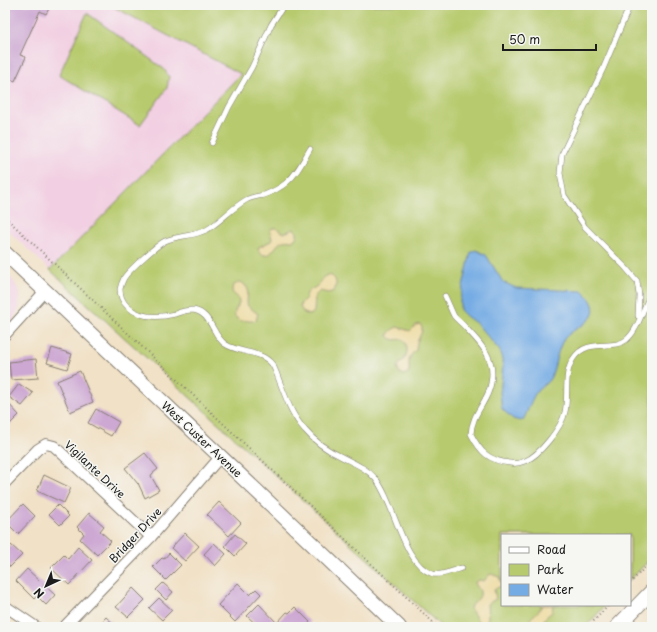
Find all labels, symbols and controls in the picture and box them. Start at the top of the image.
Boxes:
scale bar [503,26,596,52]
text: 50 m [509,30,540,48]
street label: West Custer Avenue [158,397,246,481]
street label: Vigilante Drive [61,436,129,502]
street label: Bridger Drive [105,503,165,567]
legend [501,534,631,606]
text: Road [537,540,566,558]
text: Park [537,560,564,578]
north arrow [26,566,66,606]
text: Water [537,580,574,598]
text: N [29,584,48,603]

